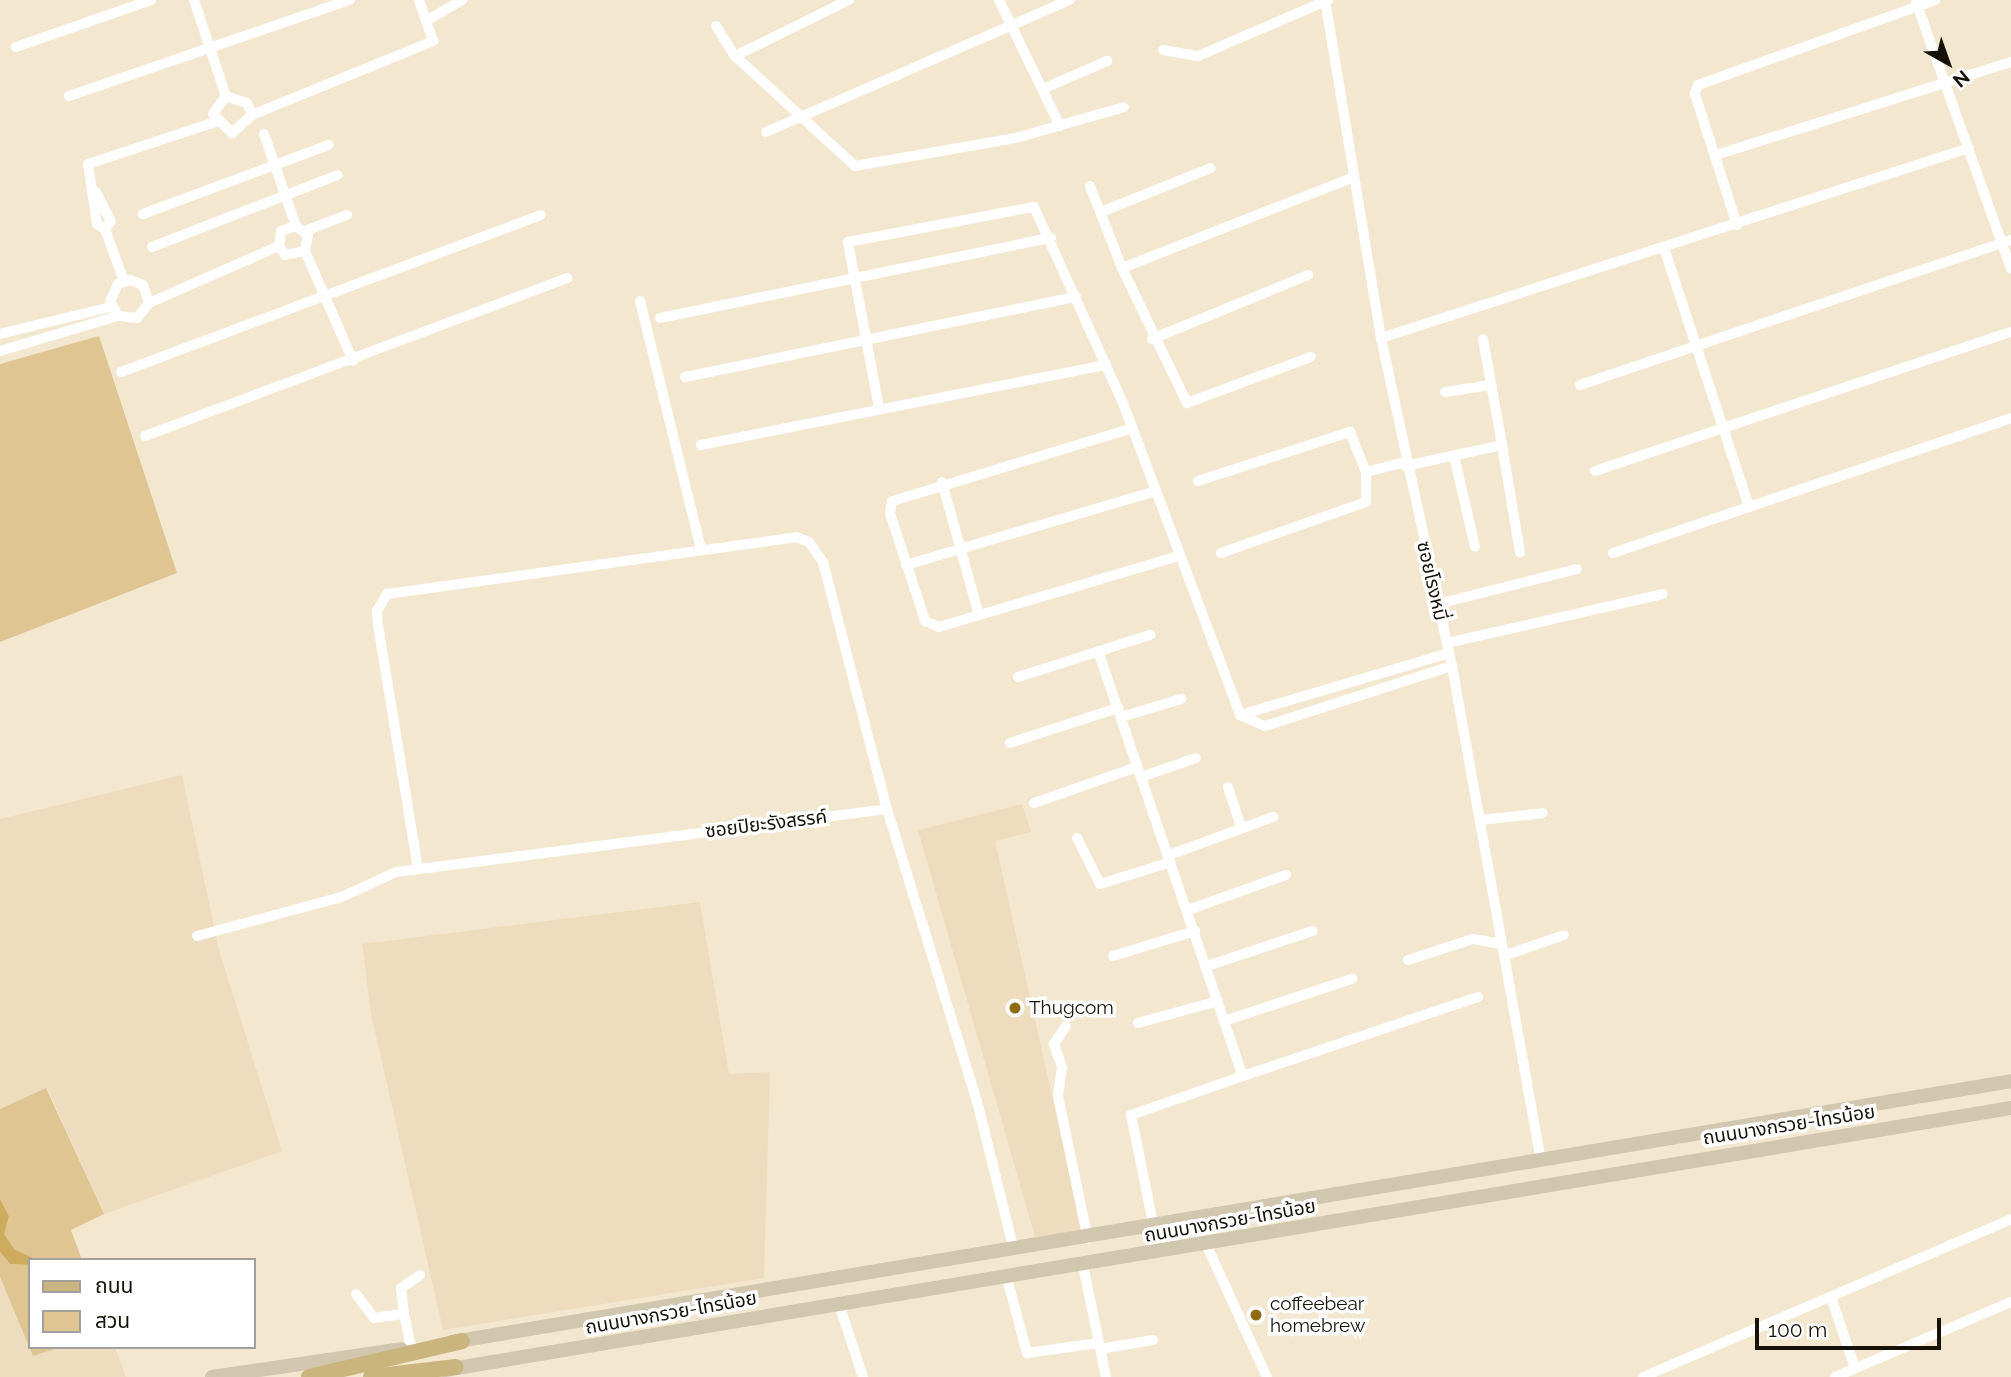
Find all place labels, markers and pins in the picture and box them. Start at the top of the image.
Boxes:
place label: Thugcom [1029,997,1114,1019]
marker: Thugcom [1007,1000,1023,1016]
place label: coffeebear homebrew [1270,1293,1365,1337]
marker: coffeebear homebrew [1248,1307,1264,1323]

